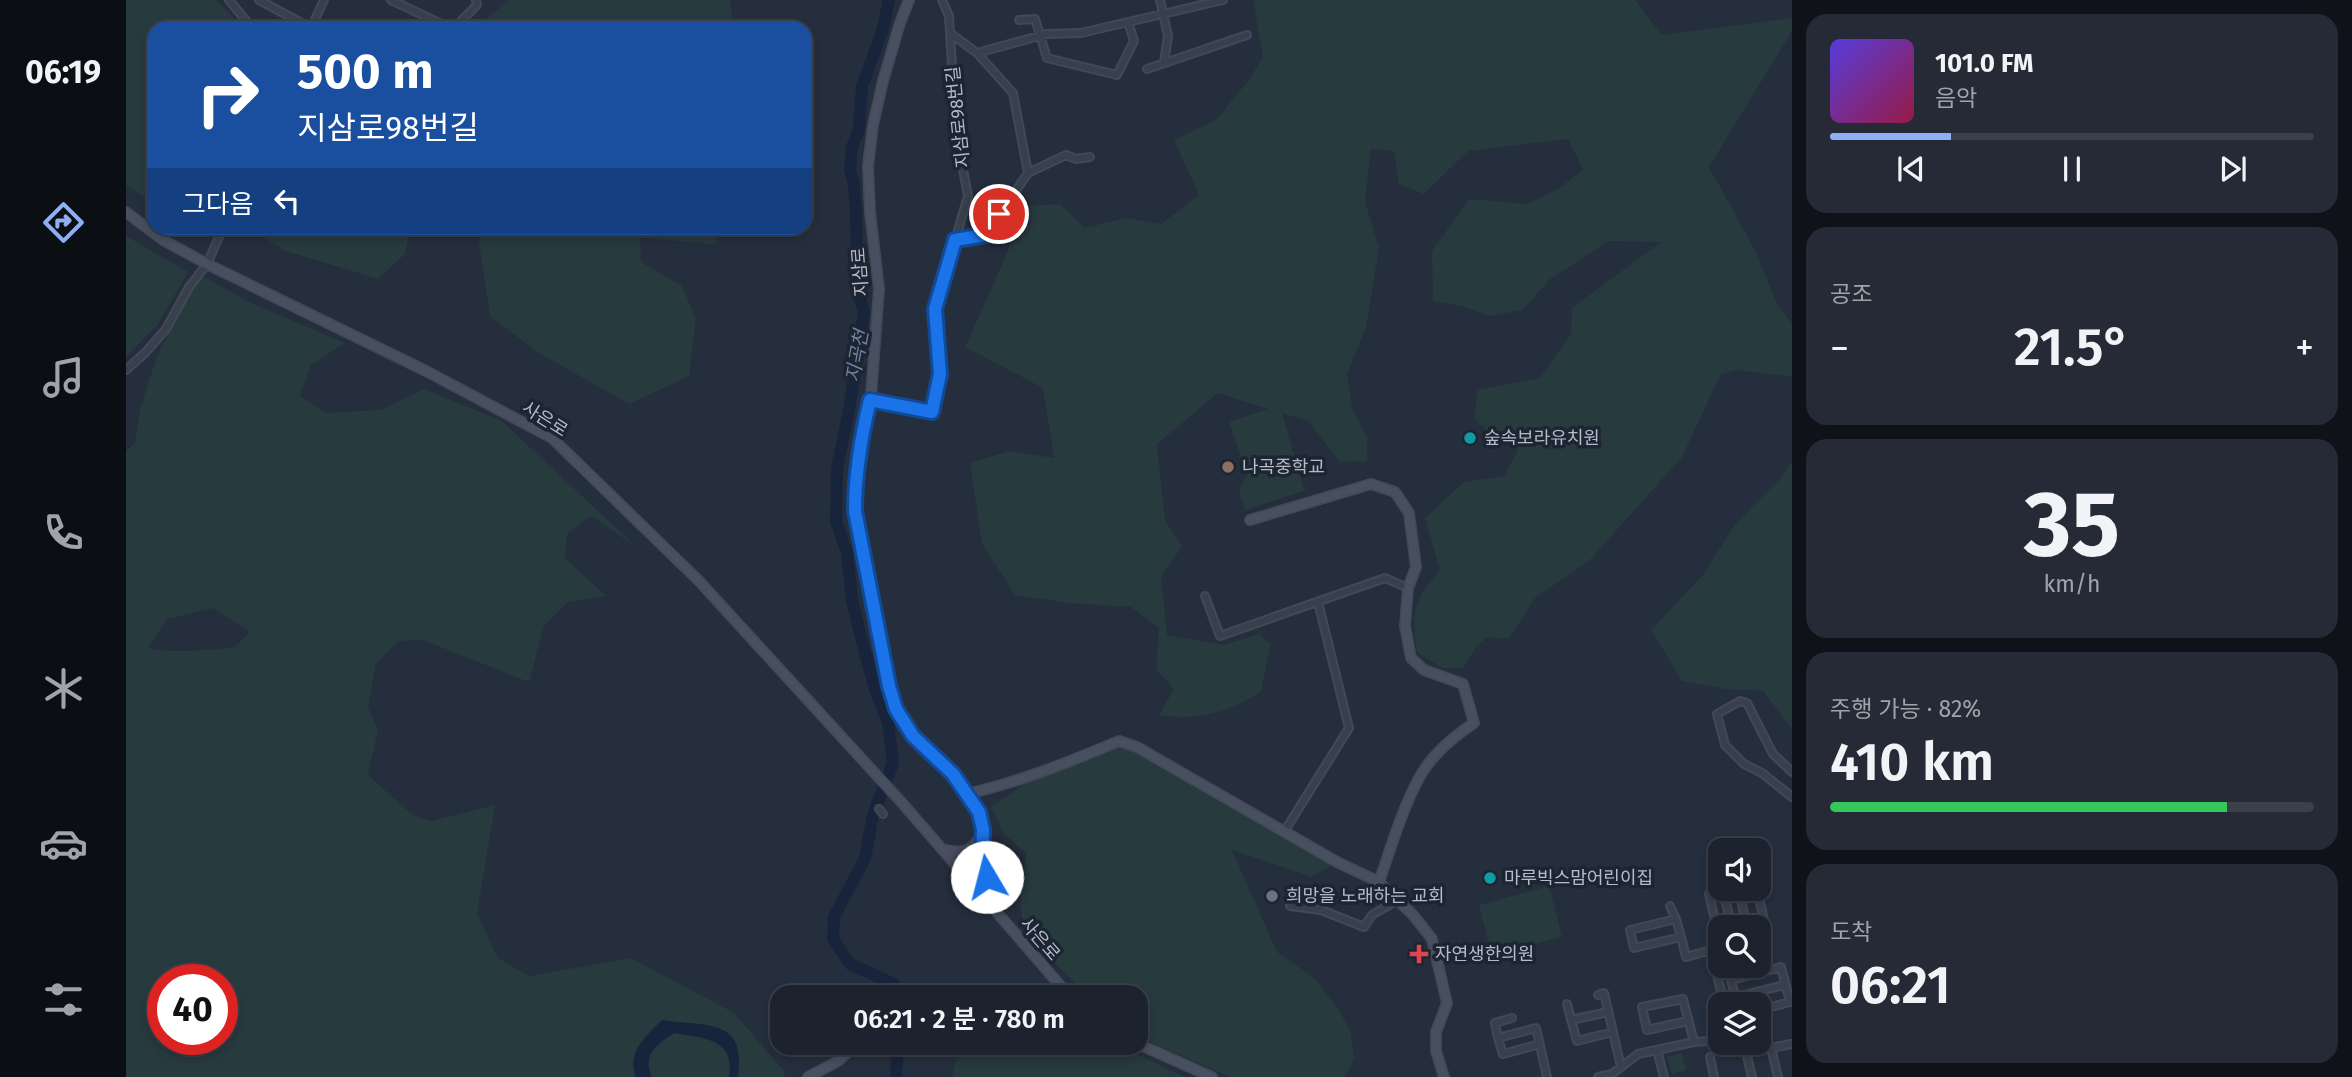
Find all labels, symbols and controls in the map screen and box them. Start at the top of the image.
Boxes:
text: 500 m [297,42,434,101]
text: 101.0 FM [1935,48,2033,79]
icon: right [182,49,273,140]
text: 06:19 [25,53,101,91]
street label: 지삼로98번길 [942,65,974,169]
text: 음악 [1935,84,1977,112]
text: 지삼로98번길 [297,109,479,147]
icon: previous [1892,150,1930,188]
icon: pause [2053,150,2091,188]
icon: next [2214,150,2252,188]
icon: left [268,182,306,220]
pin [969,184,1029,244]
text: 그다음 [182,189,254,220]
icon: arrive [980,195,1018,233]
icon: directions [39,198,88,247]
street label: 지삼로 [847,246,873,298]
text: 공조 [1830,280,1872,308]
text: 21.5° [2014,316,2130,379]
text: − [1830,325,1849,371]
text: + [2295,325,2314,371]
water label: 지곡천 [841,327,873,384]
icon: music [39,353,88,402]
street label: 사은로 [518,397,572,441]
place label: 숲속보라유치원 [1484,427,1600,449]
marker: 숲속보라유치원 [1462,430,1478,446]
place label: 나곡중학교 [1242,456,1325,478]
marker: 나곡중학교 [1220,459,1236,475]
text: 35 [2024,470,2120,579]
icon: phone [39,508,88,557]
text: km/h [2044,570,2100,598]
icon: climate [39,664,88,713]
text: 주행 가능 · 82% [1830,695,1981,723]
text: 410 km [1830,731,1994,794]
icon: car [39,819,88,868]
map controls [1708,838,1771,1055]
button: sound [1708,838,1771,901]
position arrow [950,840,1024,914]
place label: 마루빅스맘어린이집 [1504,867,1653,889]
marker: 마루빅스맘어린이집 [1482,870,1498,886]
place label: 희망을 노래하는 교회 [1286,885,1445,907]
marker: 희망을 노래하는 교회 [1264,888,1280,904]
street label: 사은로 [1015,913,1065,965]
button: search [1708,915,1771,978]
text: 도착 [1830,918,1872,946]
place label: 자연생한의원 [1435,943,1534,965]
marker: 자연생한의원 [1409,944,1429,964]
text: 06:21 [1830,954,1951,1017]
speed limit sign: 40 [147,964,238,1055]
icon: filters [39,975,88,1024]
button: layers [1708,992,1771,1055]
text: 06:21 · 2 분 · 780 m [853,1004,1065,1035]

